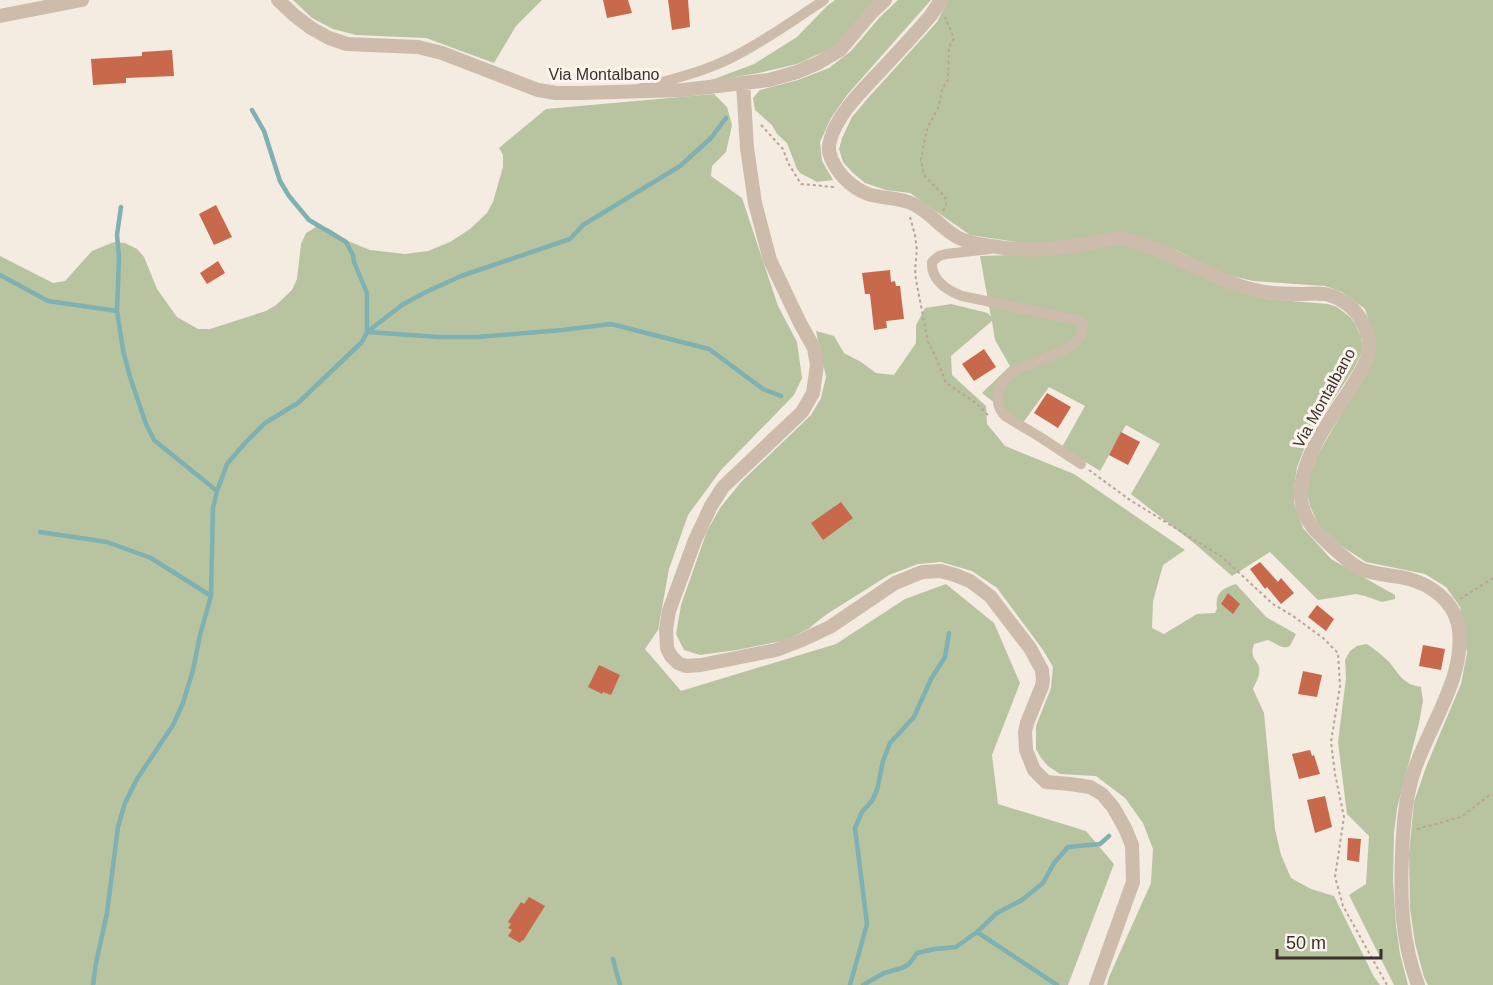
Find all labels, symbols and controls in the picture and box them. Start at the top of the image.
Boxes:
street label: Via Montalbano [549,66,660,83]
street label: Via Montalbano [1290,345,1358,451]
scale bar [1277,922,1380,960]
text: 50 m [1286,933,1326,953]

